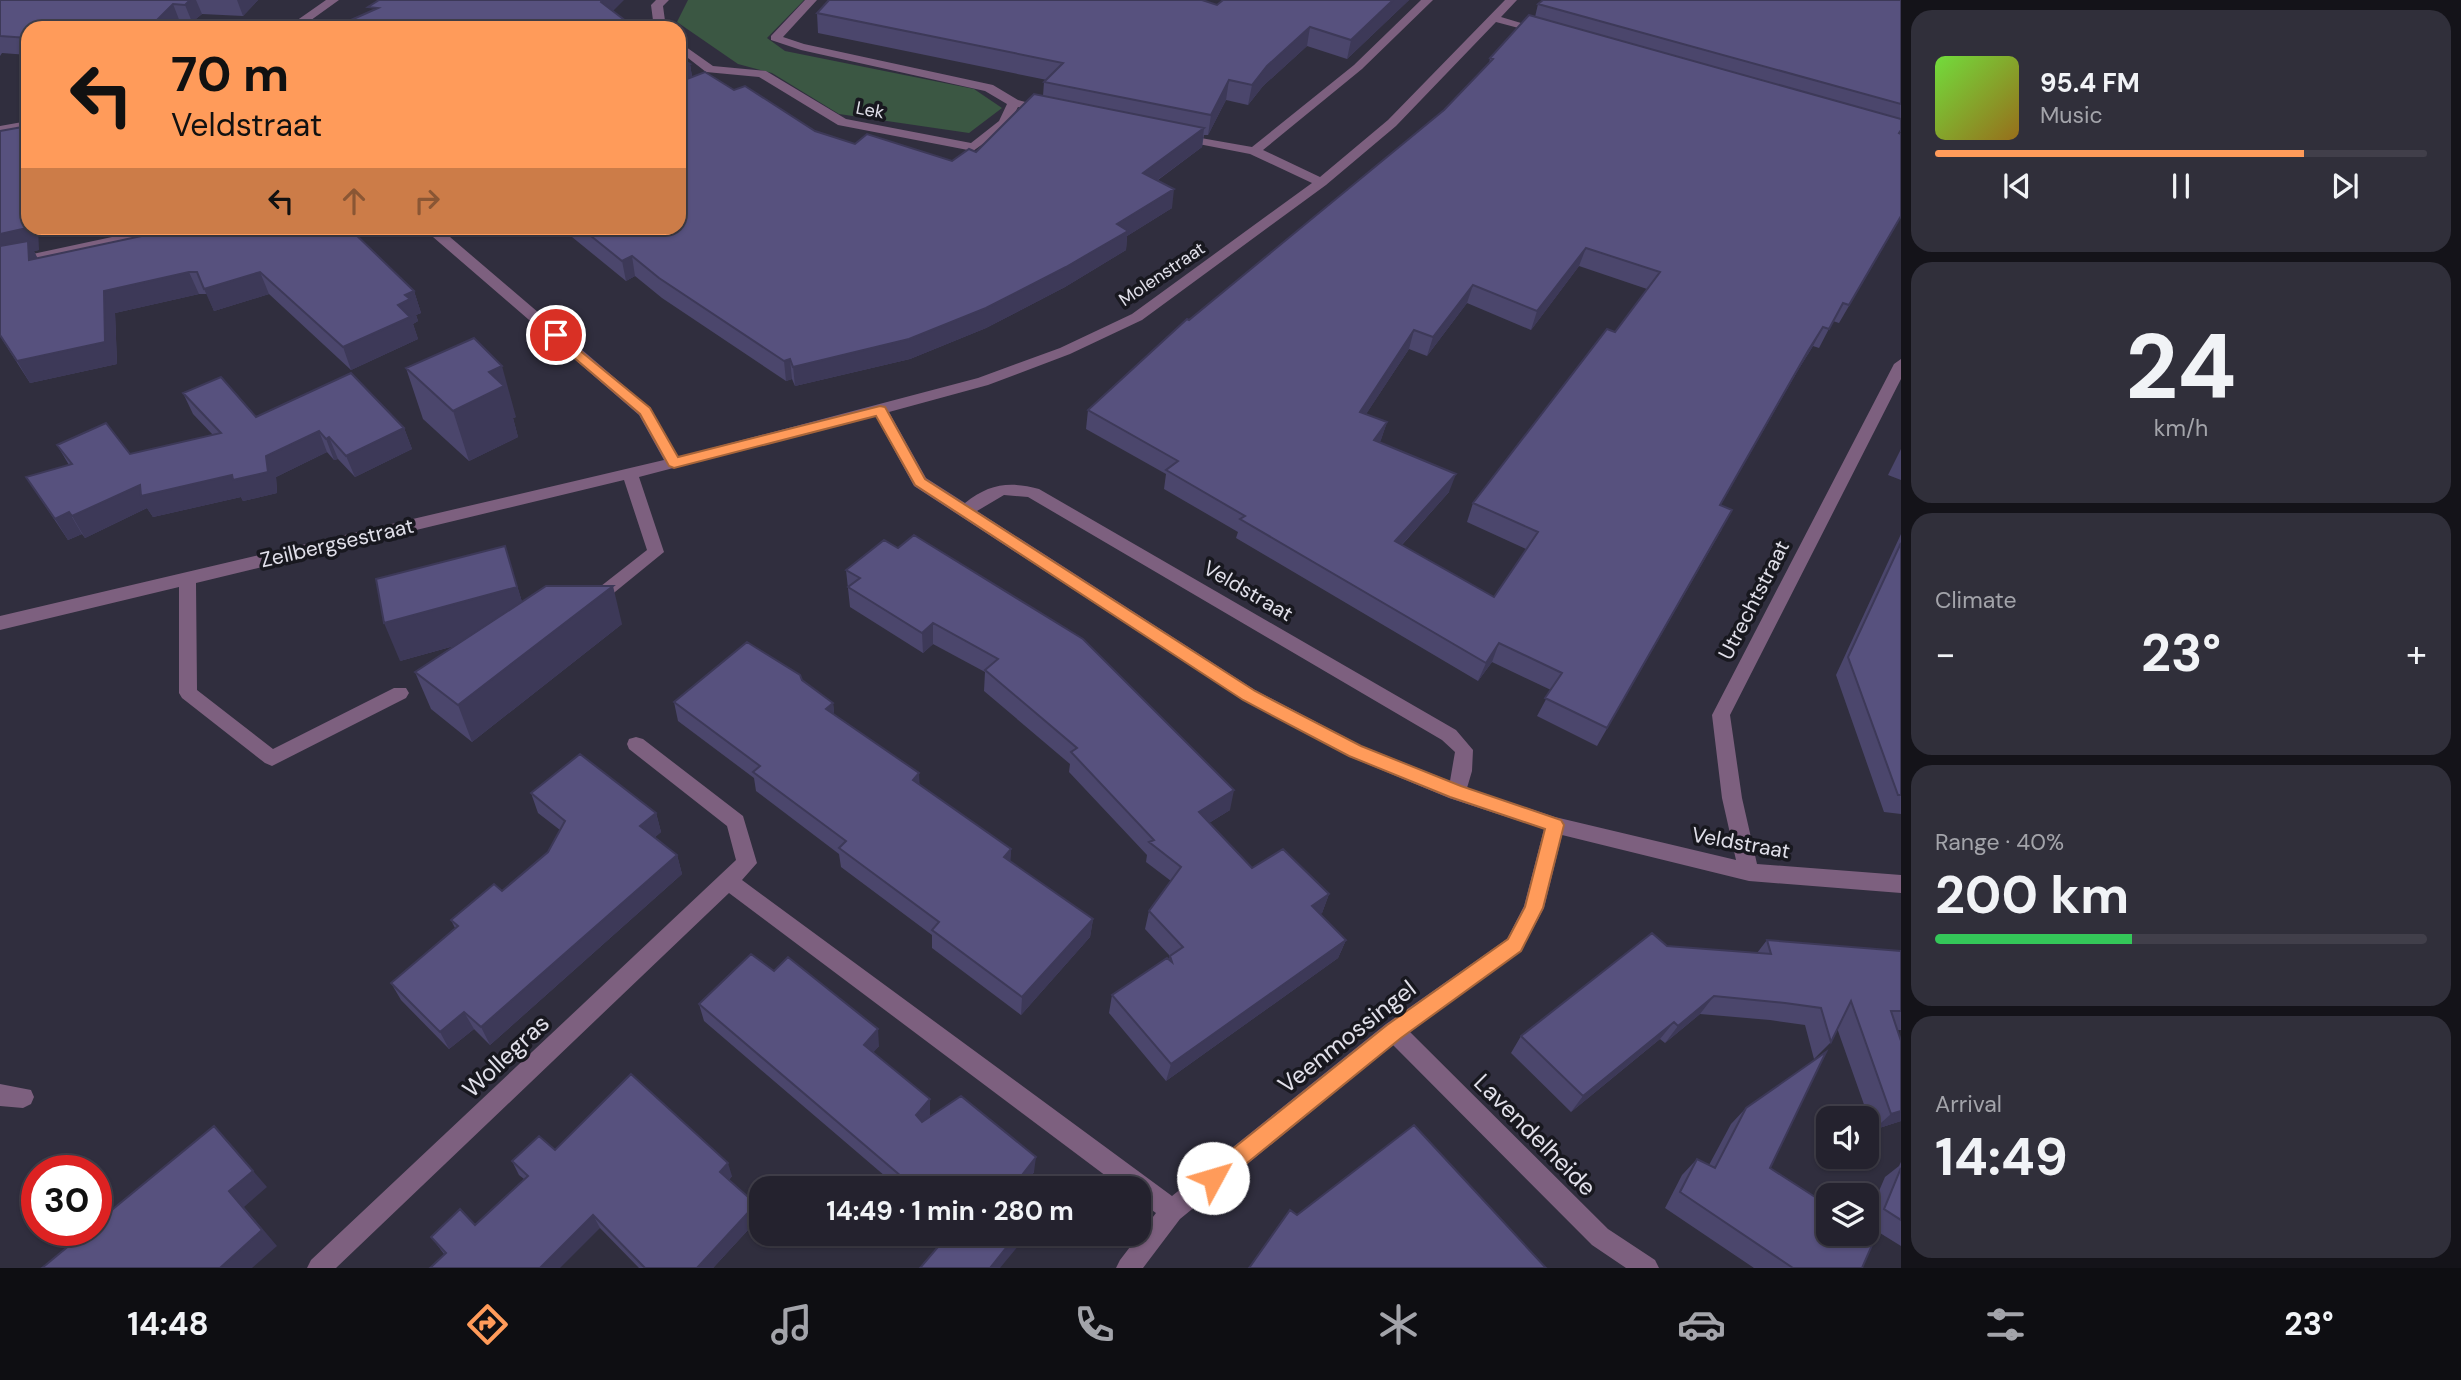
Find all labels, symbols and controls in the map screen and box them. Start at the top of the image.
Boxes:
text: 70 m [171,42,289,106]
icon: left [56,49,147,140]
text: 95.4 FM [2040,66,2140,100]
street label: Lek [854,96,886,124]
text: Music [2040,100,2103,130]
text: Veldstraat [171,104,322,146]
icon: previous [1998,167,2036,205]
icon: pause [2162,167,2200,205]
icon: next [2326,167,2364,205]
icon: left [262,182,300,220]
icon: ahead [335,182,373,220]
icon: right [408,182,446,220]
street label: Molenstraat [1114,236,1210,312]
pin [526,305,586,365]
text: 24 [2125,308,2237,426]
icon: arrive [537,316,575,354]
text: km/h [2154,413,2208,443]
street label: Zeilbergsestraat [258,512,416,574]
street label: Utrechtstraat [1712,536,1796,664]
street label: Veldstraat [1198,554,1298,628]
text: Climate [1935,585,2017,615]
text: 23° [2141,619,2221,687]
text: − [1935,629,1956,679]
text: + [2406,629,2427,679]
street label: Veldstraat [1690,821,1792,865]
text: Range · 40% [1935,827,2064,857]
text: 200 km [1935,861,2129,929]
street label: Veenmossingel [1271,973,1422,1100]
street label: Wollegras [456,1008,556,1104]
street label: Lavendelheide [1468,1067,1603,1202]
text: Arrival [1935,1089,2002,1119]
map controls [1816,1106,1879,1246]
button: sound [1816,1106,1879,1169]
text: 14:49 [1935,1123,2068,1191]
position arrow [1176,1141,1250,1215]
speed limit sign: 30 [21,1155,112,1246]
button: layers [1816,1183,1879,1246]
text: 14:49 · 1 min · 280 m [826,1194,1074,1228]
icon: directions [463,1300,512,1349]
icon: music [767,1300,816,1349]
icon: phone [1070,1300,1119,1349]
icon: climate [1374,1300,1423,1349]
icon: car [1677,1300,1726,1349]
icon: filters [1981,1300,2030,1349]
text: 14:48 [127,1303,209,1345]
text: 23° [2284,1303,2334,1345]

